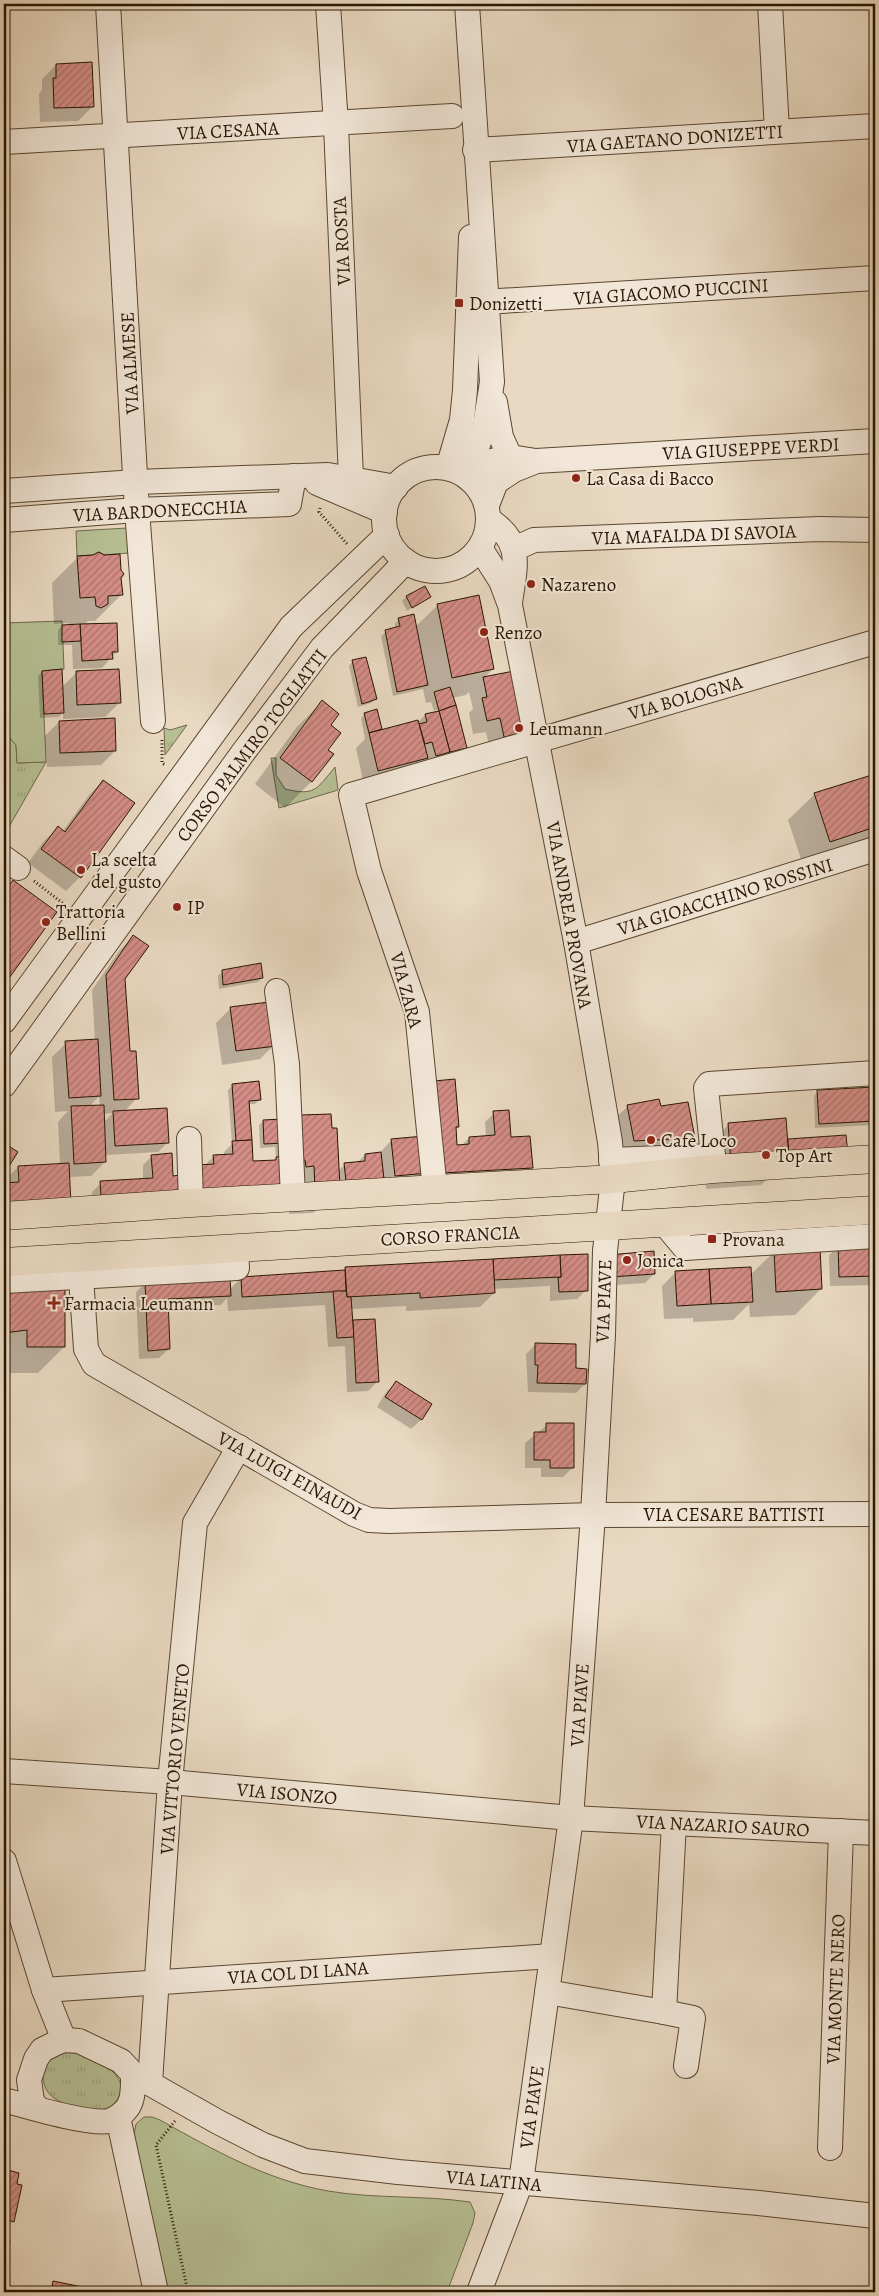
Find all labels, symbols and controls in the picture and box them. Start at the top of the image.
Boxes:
street label: VIA CESANA [175,115,281,147]
street label: VIA GAETANO DONIZETTI [565,118,784,160]
street label: VIA ROSTA [327,195,357,287]
street label: VIA GIACOMO PUCCINI [572,272,769,312]
place label: Donizetti [469,291,543,317]
marker: Donizetti [453,297,465,309]
street label: VIA ALMESE [114,311,146,416]
street label: VIA GIUSEPPE VERDI [661,431,840,467]
place label: La Casa di Bacco [586,466,714,492]
marker: La Casa di Bacco [570,472,582,484]
street label: VIA BARDONECCHIA [72,493,248,529]
street label: VIA MAFALDA DI SAVOIA [590,518,798,552]
place label: Nazareno [541,572,616,598]
marker: Nazareno [525,578,537,590]
place label: Renzo [494,620,542,646]
marker: Renzo [478,626,490,638]
street label: CORSO PALMIRO TOGLIATTI [170,644,333,848]
street label: VIA BOLOGNA [624,669,746,727]
place label: Leumann [529,716,603,742]
marker: Leumann [513,722,525,734]
street label: VIA ANDREA PROVANA [540,818,598,1012]
place label: La scelta del gusto [91,847,161,895]
street label: VIA GIOACCHINO ROSSINI [613,852,836,942]
marker: La scelta del gusto [75,864,87,876]
place label: IP [187,895,205,921]
place label: Trattoria Bellini [56,899,125,947]
marker: IP [171,901,183,913]
marker: Trattoria Bellini [40,916,52,928]
street label: VIA ZARA [383,948,429,1032]
place label: Cafè Loco [661,1128,736,1154]
marker: Cafè Loco [645,1134,657,1146]
place label: Top Art [776,1143,833,1169]
marker: Top Art [760,1149,772,1161]
street label: CORSO FRANCIA [380,1219,521,1253]
place label: Provana [722,1227,785,1253]
marker: Provana [706,1233,718,1245]
place label: Jonica [637,1248,685,1274]
marker: Jonica [621,1254,633,1266]
street label: VIA PIAVE [590,1259,618,1344]
place label: Farmacia Leumann [64,1291,214,1317]
marker: Farmacia Leumann [48,1297,60,1309]
street label: VIA LUIGI EINAUDI [212,1425,366,1526]
street label: VIA CESARE BATTISTI [642,1502,825,1528]
street label: VIA VITTORIO VENETO [154,1663,196,1857]
street label: VIA PIAVE [564,1663,596,1749]
street label: VIA ISONZO [235,1777,338,1811]
street label: VIA NAZARIO SAURO [635,1808,810,1844]
street label: VIA MONTE NERO [820,1913,852,2066]
street label: VIA COL DI LANA [226,1955,370,1991]
street label: VIA PIAVE [513,2064,551,2151]
street label: VIA LATINA [444,2164,544,2198]

